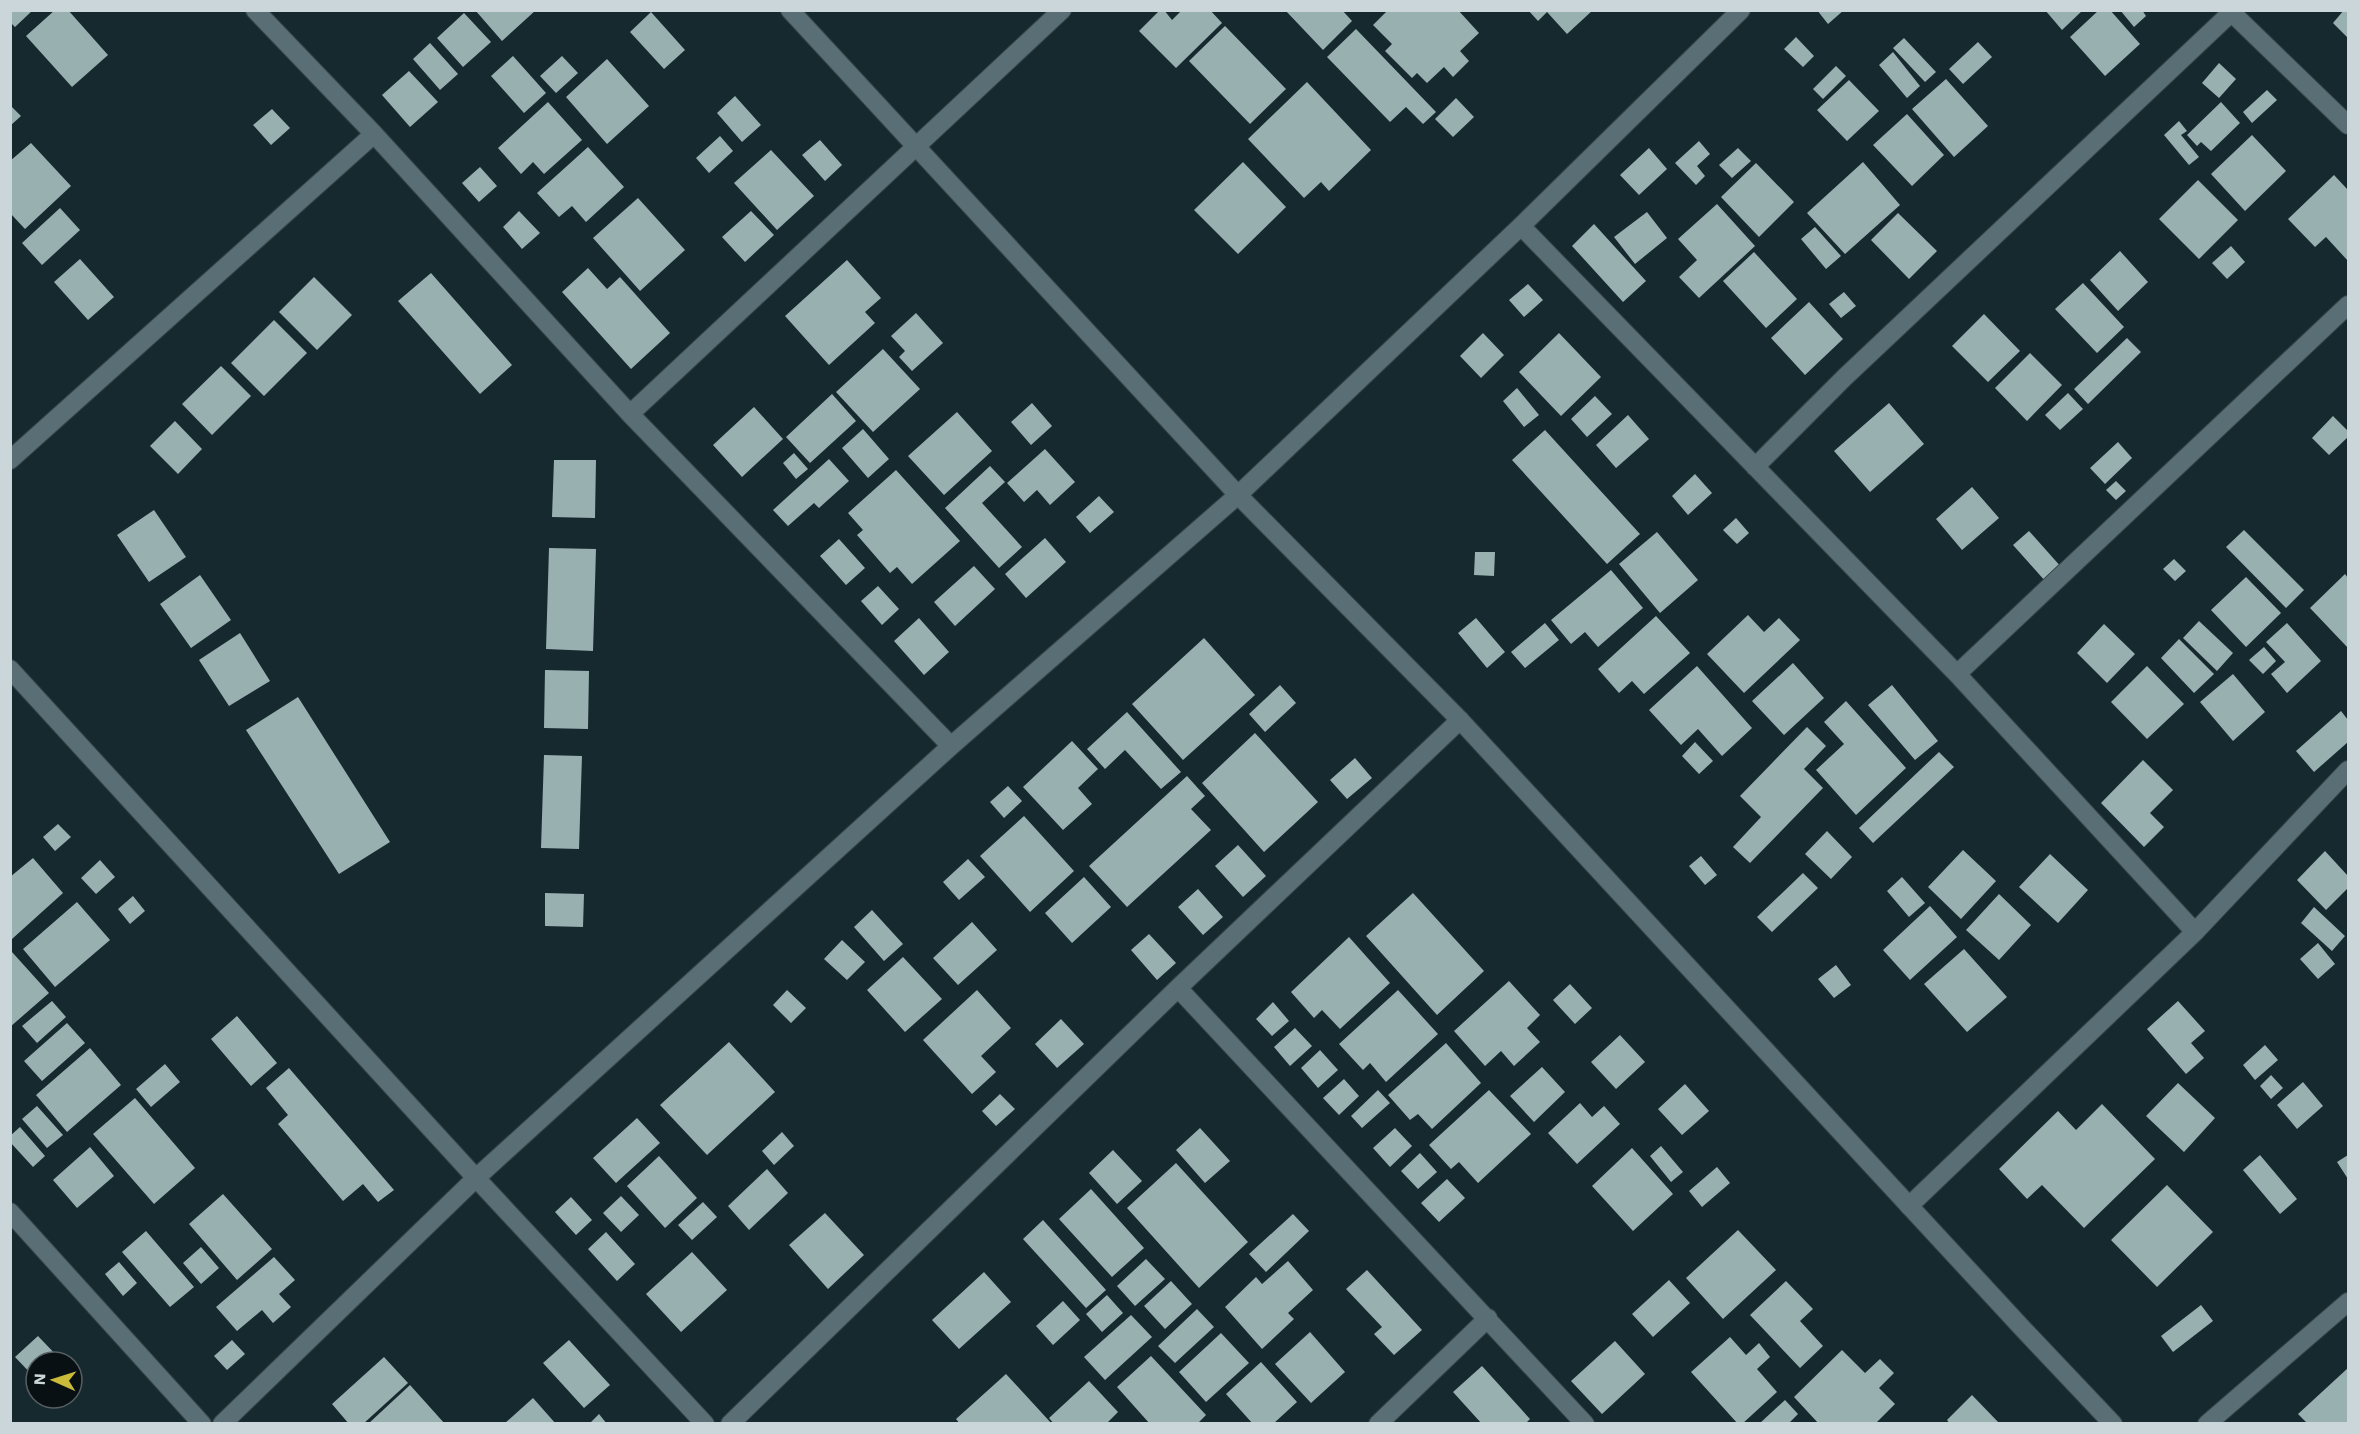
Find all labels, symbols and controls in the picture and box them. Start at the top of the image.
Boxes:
north arrow [24,1350,84,1410]
text: N [30,1373,49,1386]

